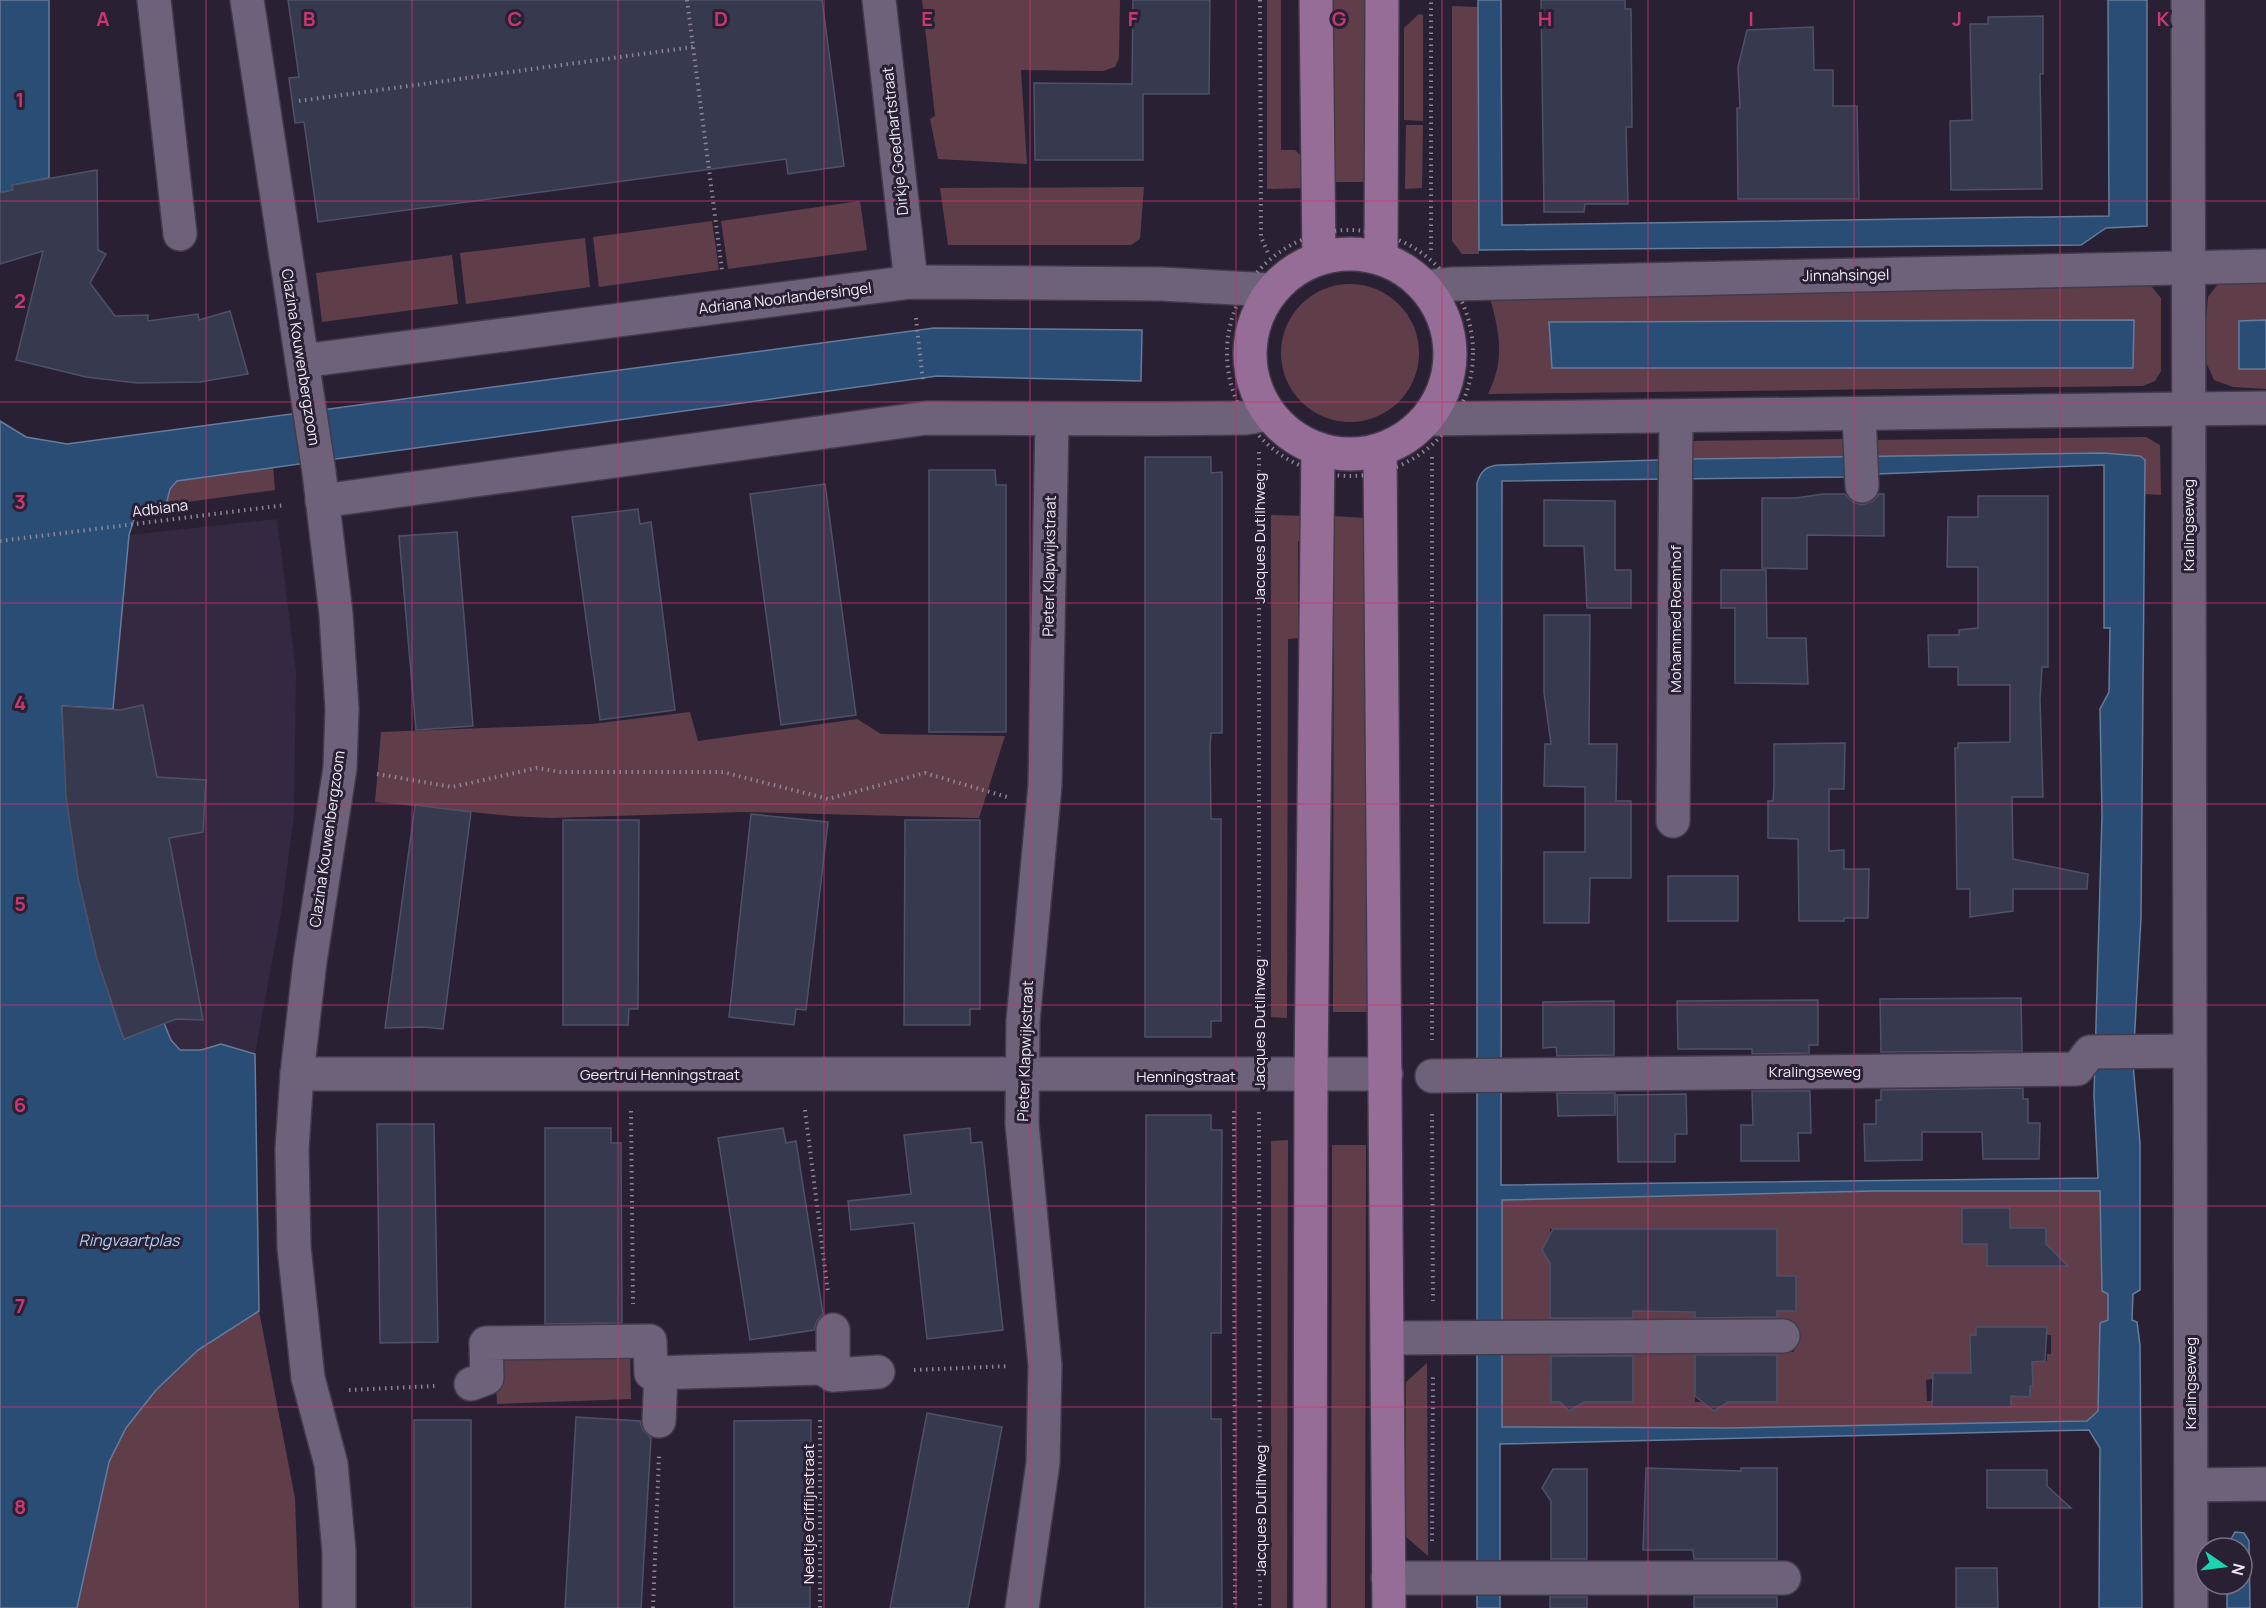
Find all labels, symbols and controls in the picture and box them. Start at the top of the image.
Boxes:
text: A [96,5,110,32]
text: B [303,5,316,32]
text: C [508,5,522,32]
text: D [714,5,728,32]
text: E [921,5,933,32]
text: F [1128,5,1139,32]
text: G [1332,5,1347,32]
text: H [1538,5,1552,32]
text: I [1748,5,1754,32]
text: J [1952,5,1962,32]
text: K [2157,5,2170,32]
street label: Dirkje Goedhartstraat [877,66,913,216]
text: 1 [16,86,24,113]
street label: Jinnahsingel [1802,264,1890,286]
street label: Clazina Kouwenbergzoom [277,267,325,447]
street label: Adriana Noorlandersingel [697,277,873,319]
text: 2 [14,287,26,314]
street label: Jacques Dutilhweg [1249,473,1270,603]
street label: Kralingseweg [2178,479,2199,571]
text: 3 [14,488,26,515]
street label: Adbiana [131,494,189,522]
street label: Pieter Klapwijkstraat [1037,495,1061,637]
street label: Mohammed Roemhof [1665,545,1686,693]
text: 4 [14,689,26,716]
street label: Clazina Kouwenbergzoom [304,749,350,929]
text: 5 [14,890,26,917]
street label: Jacques Dutilhweg [1249,959,1270,1089]
street label: Pieter Klapwijkstraat [1012,980,1038,1122]
street label: Kralingseweg [1769,1061,1861,1082]
street label: Geertrui Henningstraat [580,1064,740,1085]
street label: Henningstraat [1136,1066,1236,1087]
text: 6 [14,1091,26,1118]
water label: Ringvaartplas [79,1229,181,1251]
text: 7 [15,1292,25,1319]
street label: Kralingseweg [2180,1337,2201,1429]
street label: Neeltje Griffijnstraat [798,1444,819,1584]
street label: Jacques Dutilhweg [1250,1445,1271,1575]
text: 8 [14,1493,26,1520]
north arrow [2194,1536,2254,1596]
text: N [2226,1561,2251,1578]

